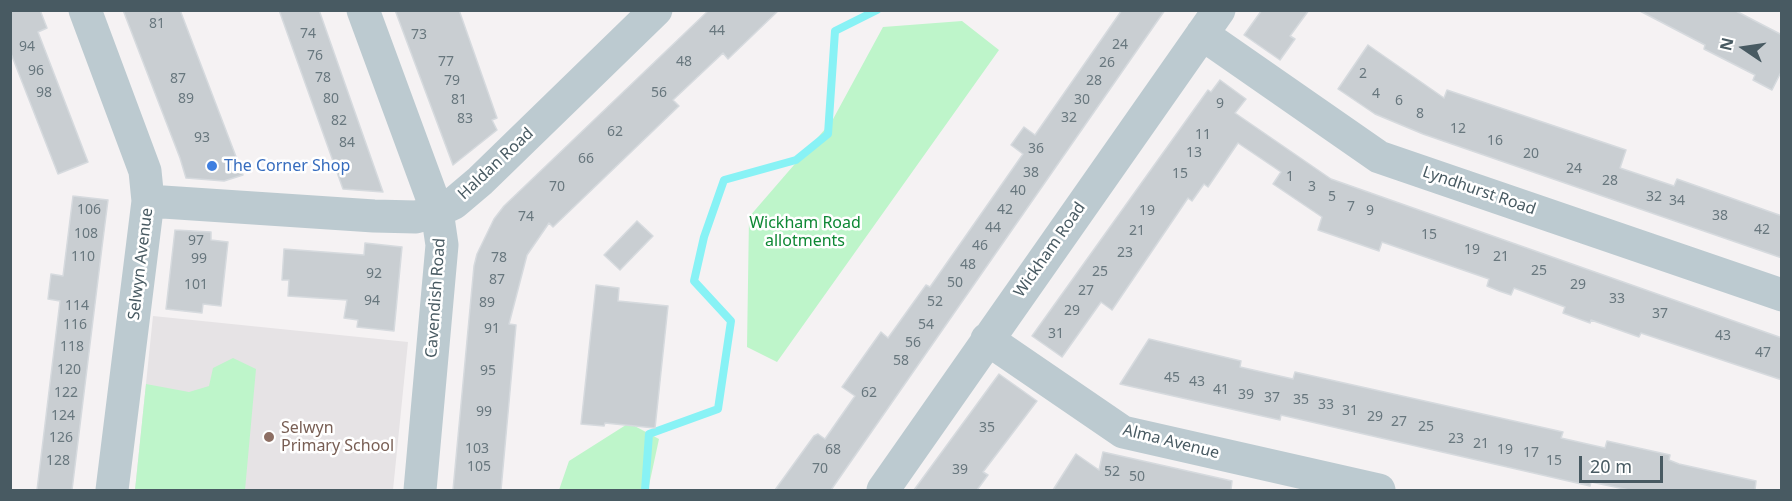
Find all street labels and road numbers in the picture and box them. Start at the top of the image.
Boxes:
street label: Haldan Road [454,124,538,204]
street label: Lyndhurst Road [1420,163,1538,219]
street label: Wickham Road [1010,199,1090,301]
street label: Selwyn Avenue [125,207,157,321]
street label: Cavendish Road [422,237,450,359]
street label: Alma Avenue [1121,421,1221,463]

